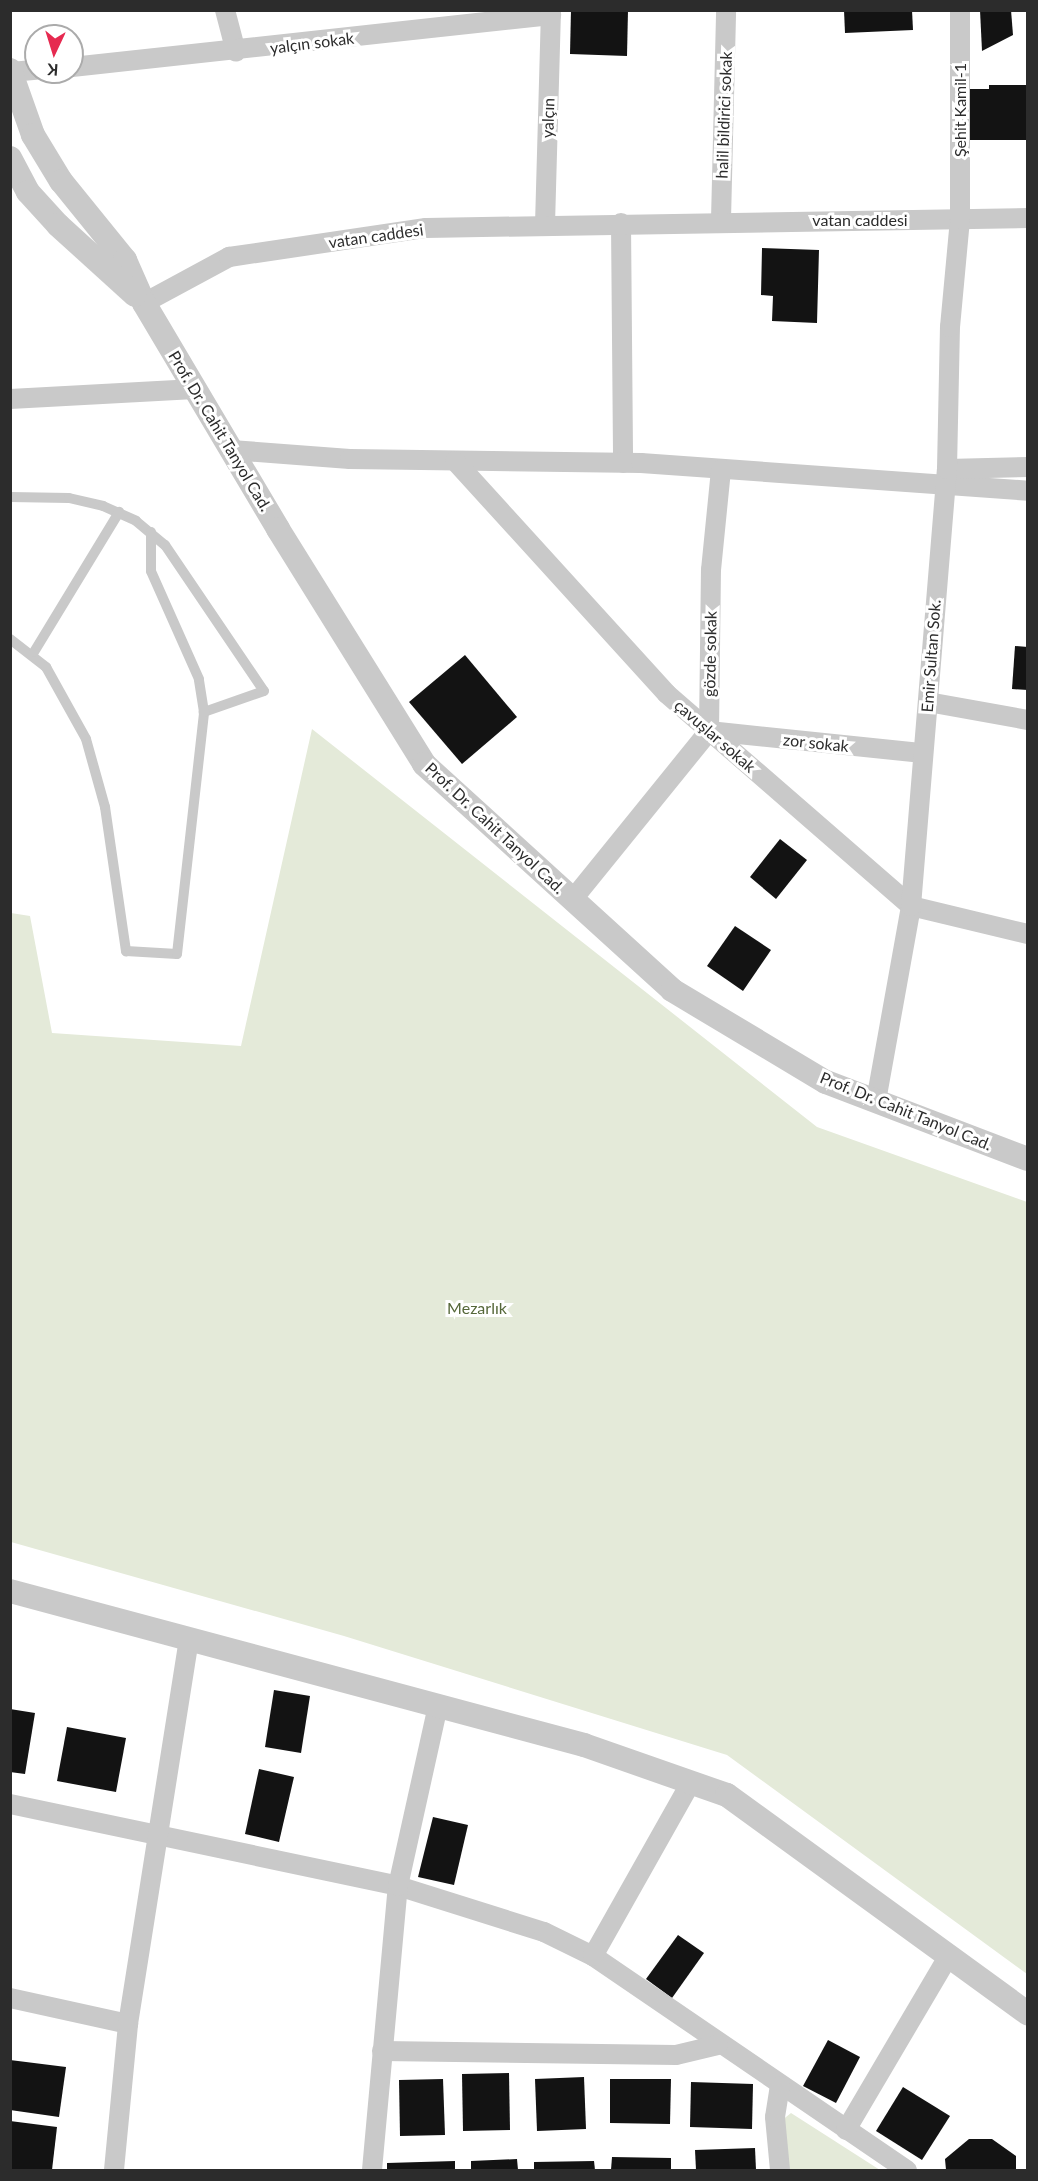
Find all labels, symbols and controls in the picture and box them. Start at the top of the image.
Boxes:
north arrow [24,24,84,84]
street label: yalçın sokak [269,28,355,58]
street label: halil bildirici sokak [712,51,736,179]
text: K [47,61,59,80]
street label: Şehit Kamil-1 [950,63,970,157]
street label: yalçın [538,98,558,138]
street label: vatan caddesi [812,210,908,230]
street label: vatan caddesi [327,220,425,252]
street label: Prof. Dr. Cahit Tanyol Cad. [164,347,276,515]
street label: Emir Sultan Sok. [917,599,945,713]
street label: gözde sokak [700,611,720,697]
street label: çavuşlar sokak [670,695,760,777]
street label: zor sokak [782,730,850,756]
street label: Prof. Dr. Cahit Tanyol Cad. [421,758,569,898]
street label: Prof. Dr. Cahit Tanyol Cad. [817,1068,995,1154]
park label: Mezarlık [447,1298,507,1318]

